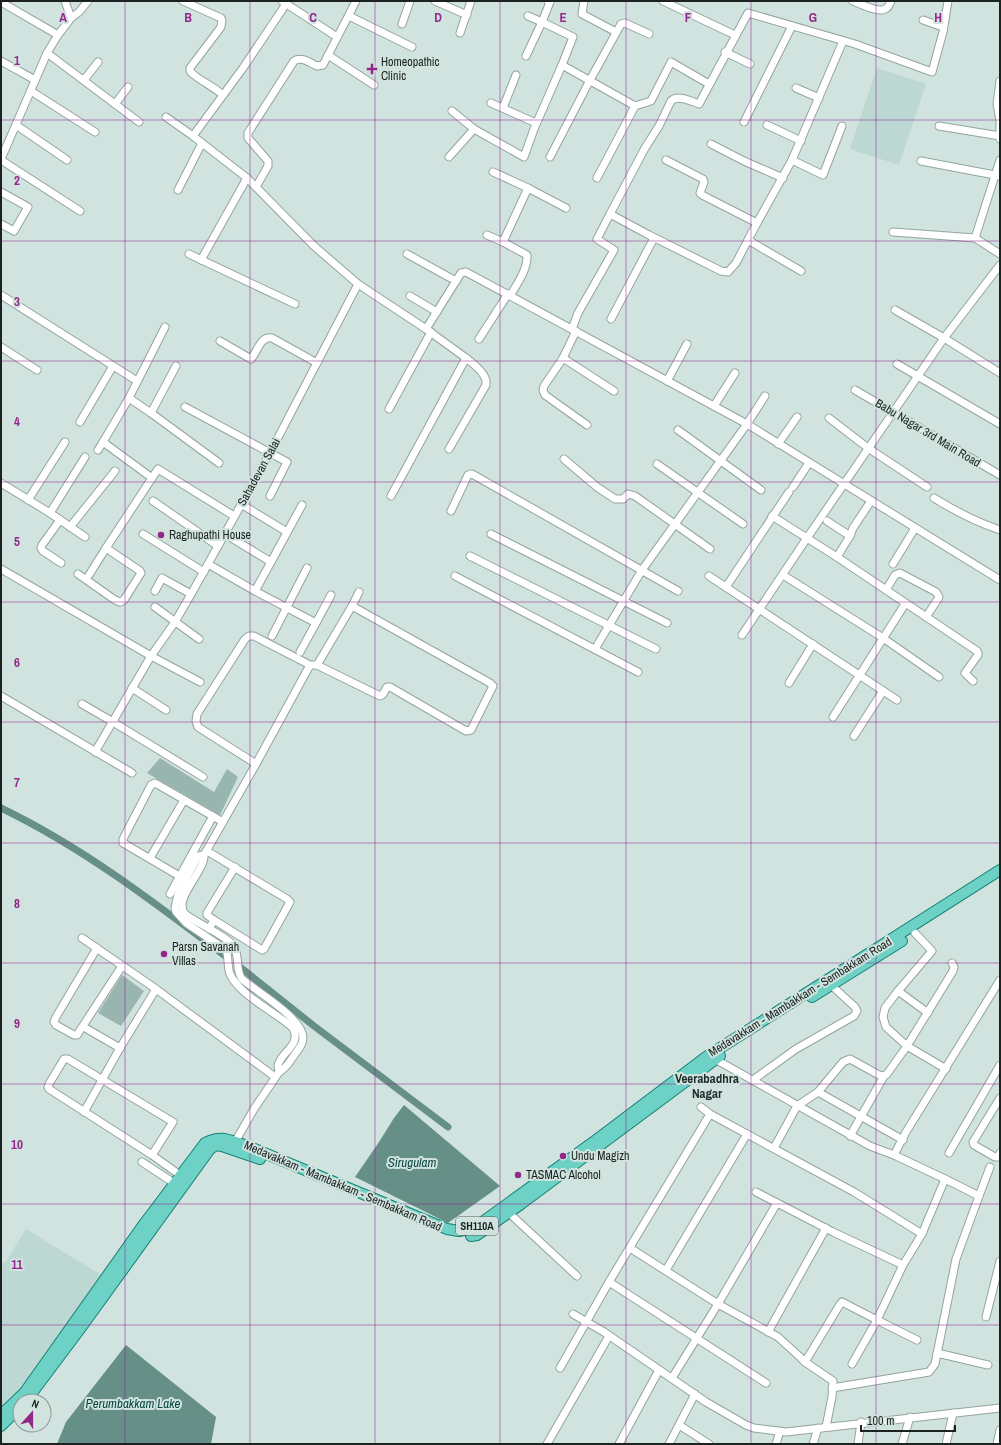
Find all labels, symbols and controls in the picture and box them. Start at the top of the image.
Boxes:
text: A [59,9,67,26]
text: B [184,9,192,26]
text: C [309,9,317,26]
text: D [434,9,442,26]
text: E [559,9,567,26]
text: F [685,9,692,26]
text: G [809,9,817,26]
text: H [934,9,942,26]
text: 1 [14,52,20,69]
place label: Homeopathic Clinic [381,54,440,84]
marker: Homeopathic Clinic [366,63,378,75]
text: 2 [14,172,20,189]
text: 3 [14,293,20,310]
street label: Babu Nagar 3rd Main Road [872,395,984,471]
text: 4 [14,413,20,430]
street label: Sahadevan Salai [234,435,284,509]
place label: Raghupathi House [169,527,251,543]
marker: Raghupathi House [156,530,166,540]
text: 5 [14,533,20,550]
text: 6 [14,654,20,671]
text: 7 [14,774,20,791]
text: 8 [14,895,20,912]
street label: Medavakkam - Mambakkam - Sembakkam Road [705,934,895,1060]
place label: Parsn Savanah Villas [172,939,239,969]
marker: Parsn Savanah Villas [159,949,169,959]
text: 9 [14,1015,20,1032]
district label: Veerabadhra Nagar [675,1070,739,1102]
text: 10 [11,1136,23,1153]
street label: Medavakkam - Mambakkam - Sembakkam Road [242,1137,444,1235]
place label: Undu Magizh [571,1148,630,1164]
marker: Undu Magizh [558,1151,568,1161]
water label: Sirugulam [388,1154,436,1171]
place label: TASMAC Alcohol [526,1167,601,1183]
marker: TASMAC Alcohol [513,1170,523,1180]
road number: SH110A [456,1217,498,1235]
text: 11 [11,1256,23,1273]
north arrow [12,1393,52,1433]
water label: Perumbakkam Lake [86,1395,180,1412]
text: N [30,1396,41,1411]
scale bar [861,1407,955,1433]
text: 100 m [867,1413,894,1429]

